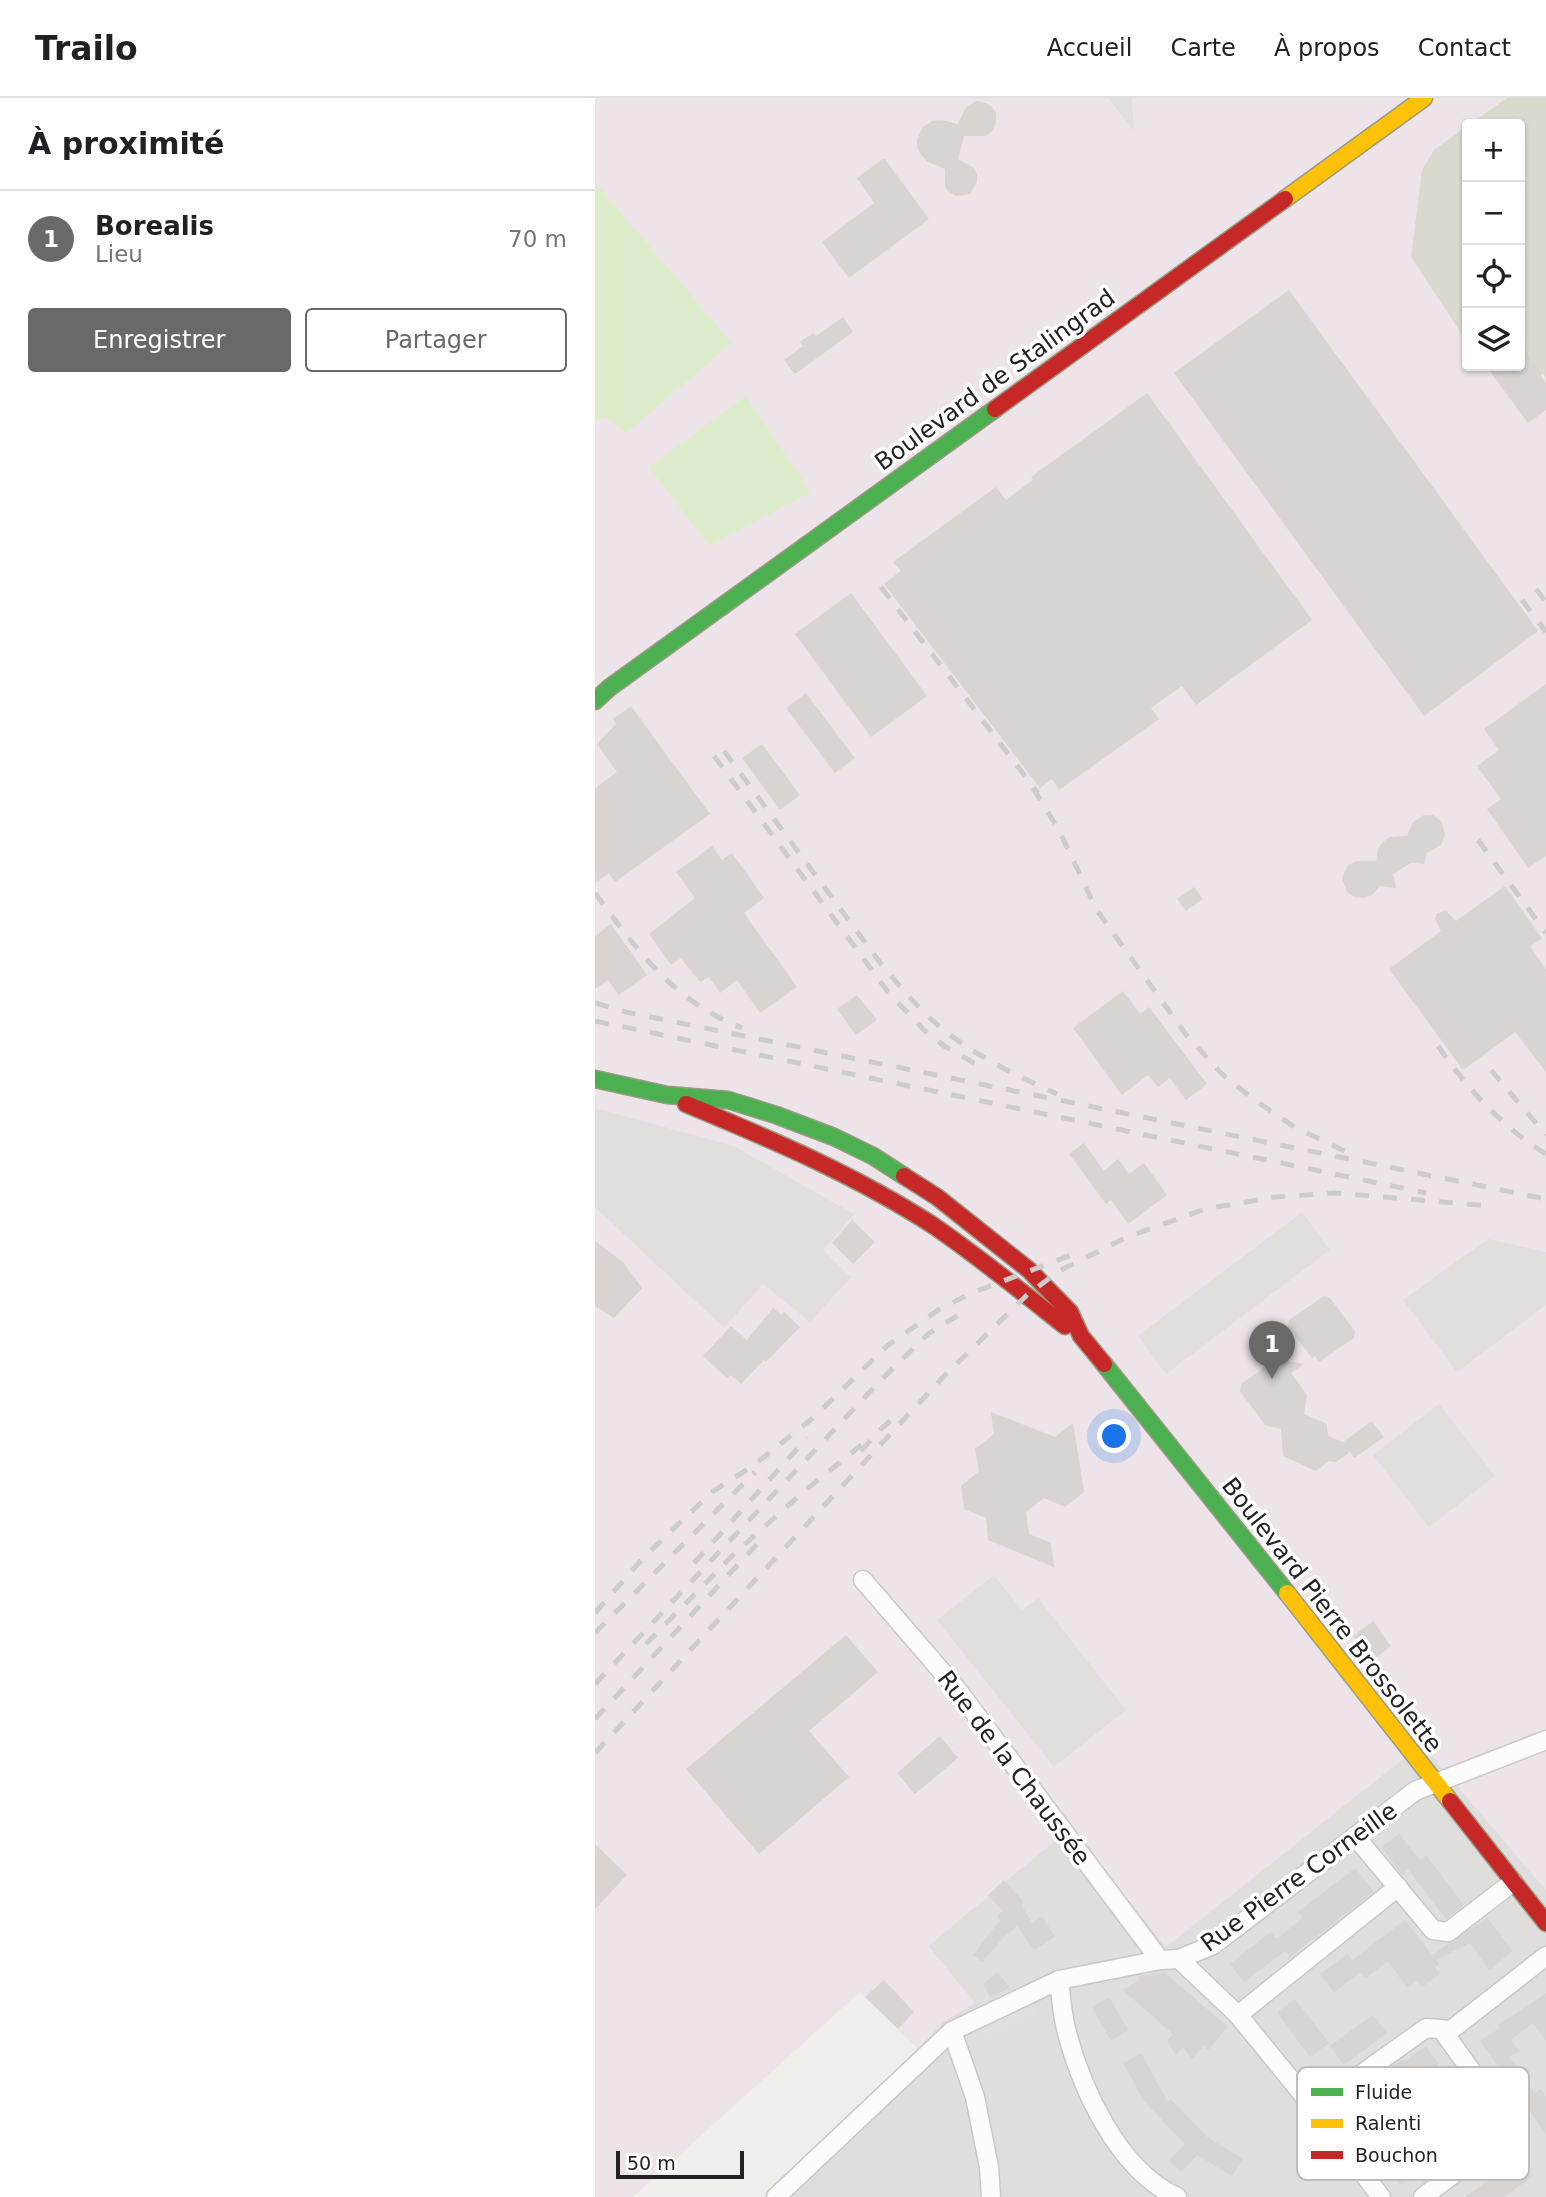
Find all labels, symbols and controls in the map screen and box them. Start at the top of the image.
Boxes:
text: Trailo [35,29,138,68]
text: Accueil [1047,34,1132,62]
text: Carte [1170,34,1236,62]
text: À propos [1274,34,1380,62]
text: Contact [1418,34,1511,62]
map controls [1462,119,1525,371]
button: + [1462,119,1525,182]
text: À proximité [28,126,224,161]
button: − [1462,182,1525,245]
text: Borealis [95,211,214,241]
text: 1 [43,226,59,252]
text: 70 m [508,226,567,252]
text: Lieu [95,241,143,267]
button: locate [1462,245,1525,308]
street label: Boulevard de Stalingrad [870,284,1120,476]
button: Enregistrer [28,308,291,372]
button: Partager [305,308,567,372]
button: layers [1462,308,1525,371]
pin: 1 [1249,1321,1295,1379]
your location [1097,1419,1131,1453]
street label: Boulevard Pierre Brossolette [1216,1472,1448,1758]
street label: Rue de la Chaussée [932,1665,1096,1871]
street label: Rue Pierre Corneille [1196,1796,1402,1958]
legend [1297,2067,1529,2180]
text: Fluide [1355,2081,1412,2103]
text: Ralenti [1355,2112,1421,2134]
text: Bouchon [1355,2144,1438,2166]
scale bar [616,2148,744,2180]
text: 50 m [627,2152,676,2174]

